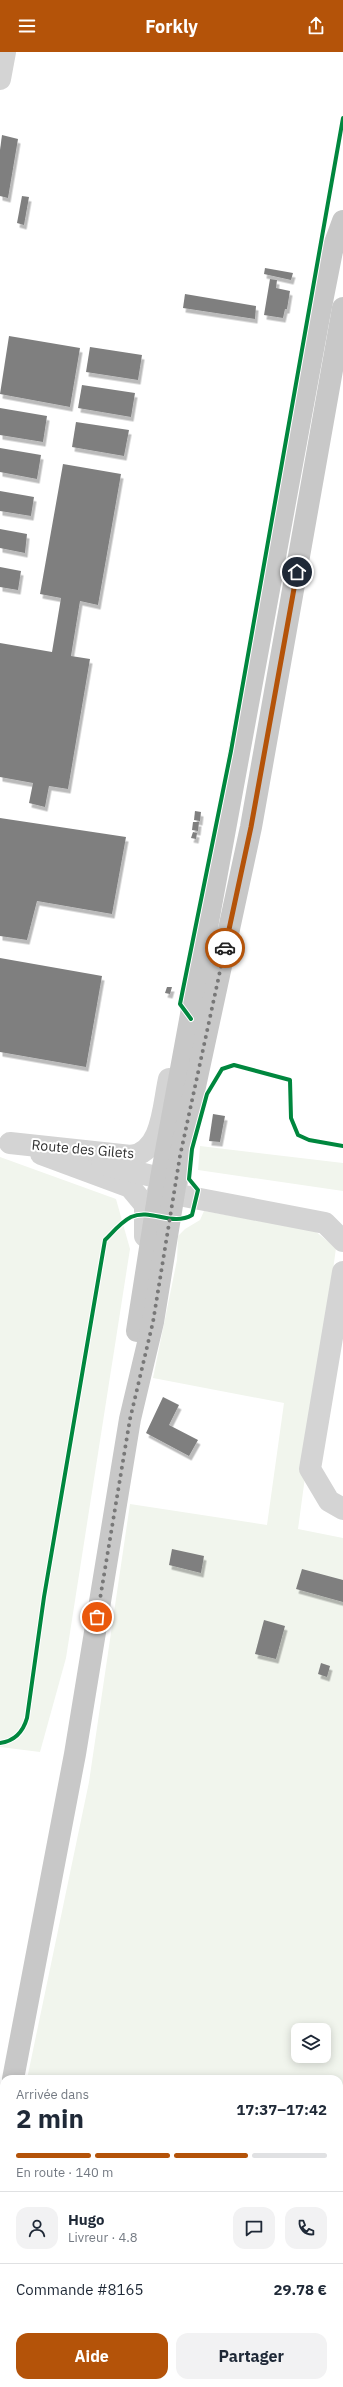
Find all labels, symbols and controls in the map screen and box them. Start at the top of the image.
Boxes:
icon: menu [16,15,38,37]
text: Forkly [145,15,198,38]
icon: share [305,15,327,37]
pin [280,555,314,589]
icon: home [286,561,308,583]
courier [205,928,245,968]
icon: car [214,937,236,959]
street label: Route des Gilets [31,1136,135,1162]
pin [80,1600,114,1634]
icon: bag [86,1606,108,1628]
map controls [291,2023,331,2063]
button: layers [291,2023,331,2063]
text: Arrivée dans [16,2086,89,2103]
text: 17:37–17:42 [236,2100,327,2119]
text: 2 min [16,2101,84,2135]
text: En route · 140 m [16,2164,113,2181]
button: person [16,2207,58,2249]
button: chat [233,2207,275,2249]
button: phone [285,2207,327,2249]
text: Hugo [68,2210,104,2229]
text: Livreur · 4.8 [68,2229,138,2246]
text: Commande #8165 [16,2280,144,2299]
text: 29.78 € [273,2280,327,2299]
button: Aide [16,2333,168,2379]
button: Partager [176,2333,327,2379]

